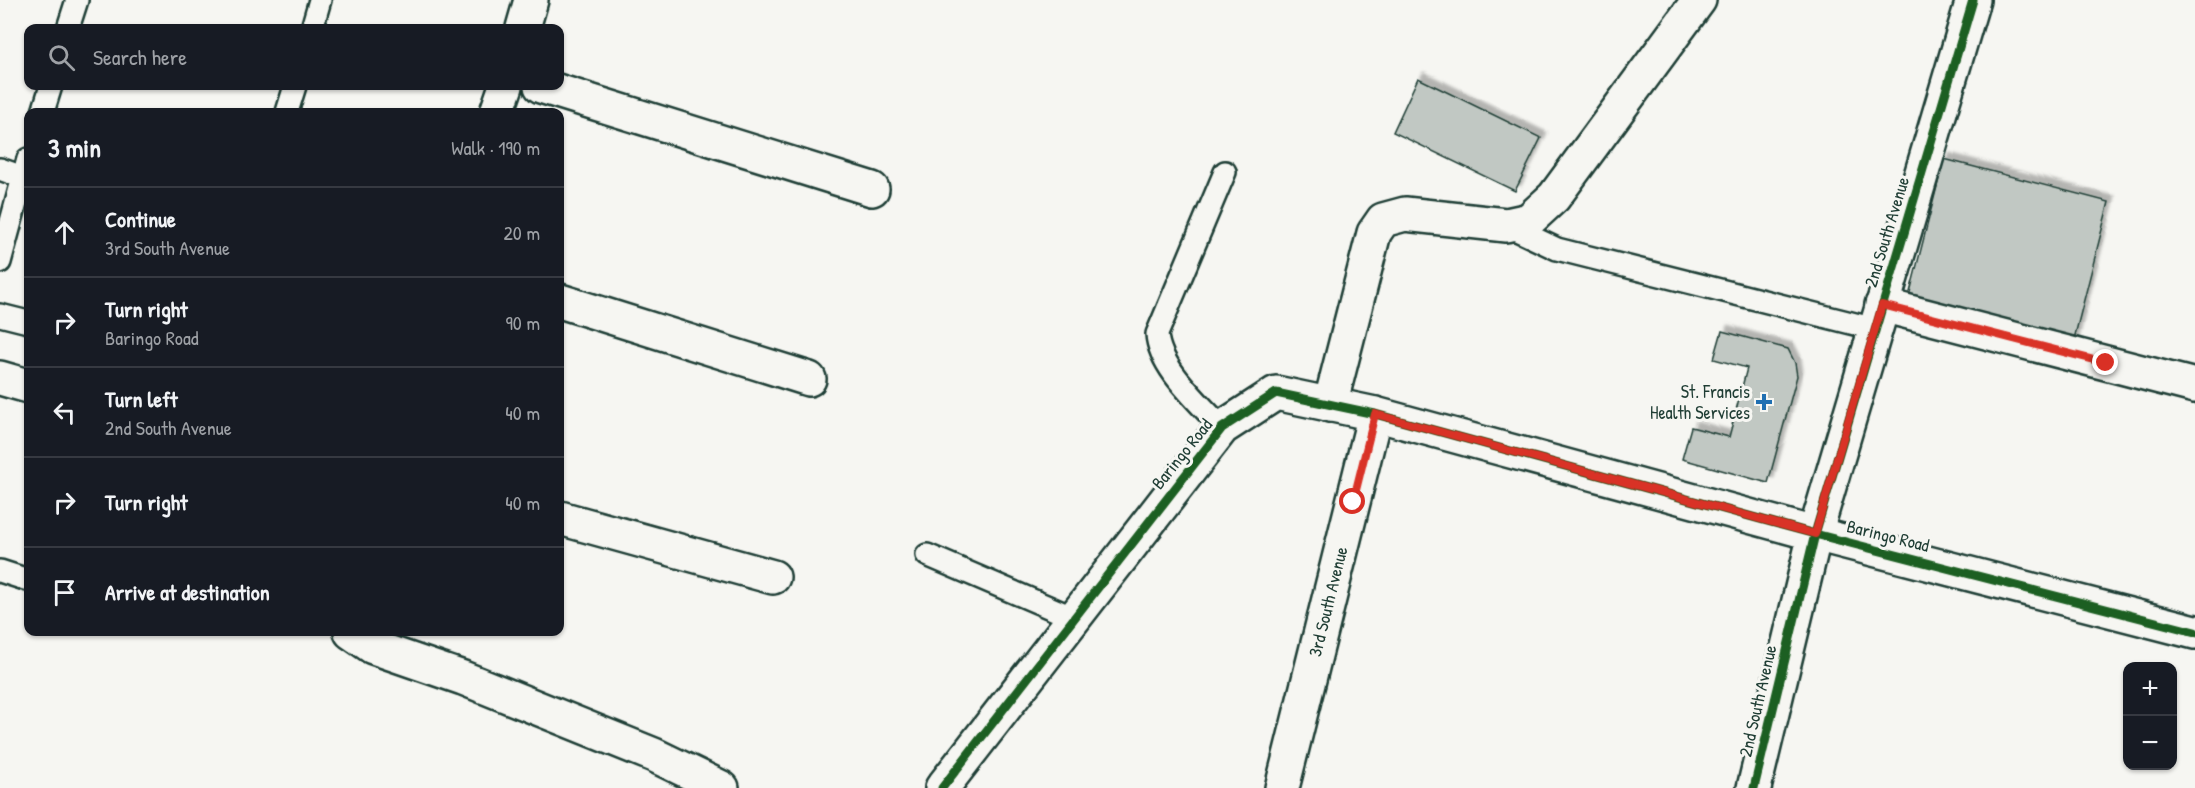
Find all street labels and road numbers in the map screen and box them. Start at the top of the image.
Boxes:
street label: 2nd South Avenue [1858,174,1915,290]
street label: Baringo Road [1145,413,1218,494]
street label: Baringo Road [1844,513,1932,558]
street label: 3rd South Avenue [1302,544,1354,659]
street label: 2nd South Avenue [1733,643,1783,759]

